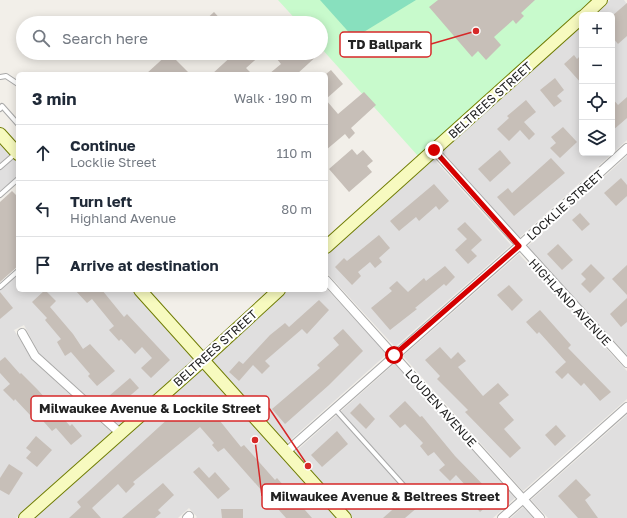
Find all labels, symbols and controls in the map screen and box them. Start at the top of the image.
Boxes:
map controls [579,12,615,156]
button: + [579,12,615,48]
search box [16,16,328,60]
icon: search [30,27,52,49]
text: Search here [62,29,148,47]
callout: TD Ballpark [340,32,431,57]
text: TD Ballpark [348,36,423,52]
button: − [579,48,615,84]
street label: BELTREES STREET [445,58,535,142]
button: locate [579,84,615,120]
text: 3 min [32,88,76,109]
text: Walk · 190 m [234,90,312,106]
button: layers [579,120,615,156]
text: Continue [70,136,136,154]
route end [425,141,443,159]
icon: ahead [32,142,54,164]
text: 110 m [277,145,312,161]
text: Locklie Street [70,154,156,170]
street label: LOCKLIE STREET [524,166,607,243]
text: Turn left [70,192,132,210]
icon: left [32,198,54,220]
text: 80 m [281,201,312,217]
text: Highland Avenue [70,210,176,226]
icon: arrive [32,254,54,276]
street label: HIGHLAND AVENUE [526,255,614,349]
text: Arrive at destination [70,256,219,274]
street label: BELTREES STREET [170,306,260,390]
route start [385,346,403,364]
street label: LOUDEN AVENUE [402,366,480,450]
callout: Milwaukee Avenue & Lockile Street [31,396,269,421]
text: Milwaukee Avenue & Lockile Street [39,400,261,416]
callout: Milwaukee Avenue & Beltrees Street [262,484,508,509]
text: Milwaukee Avenue & Beltrees Street [270,488,500,504]

